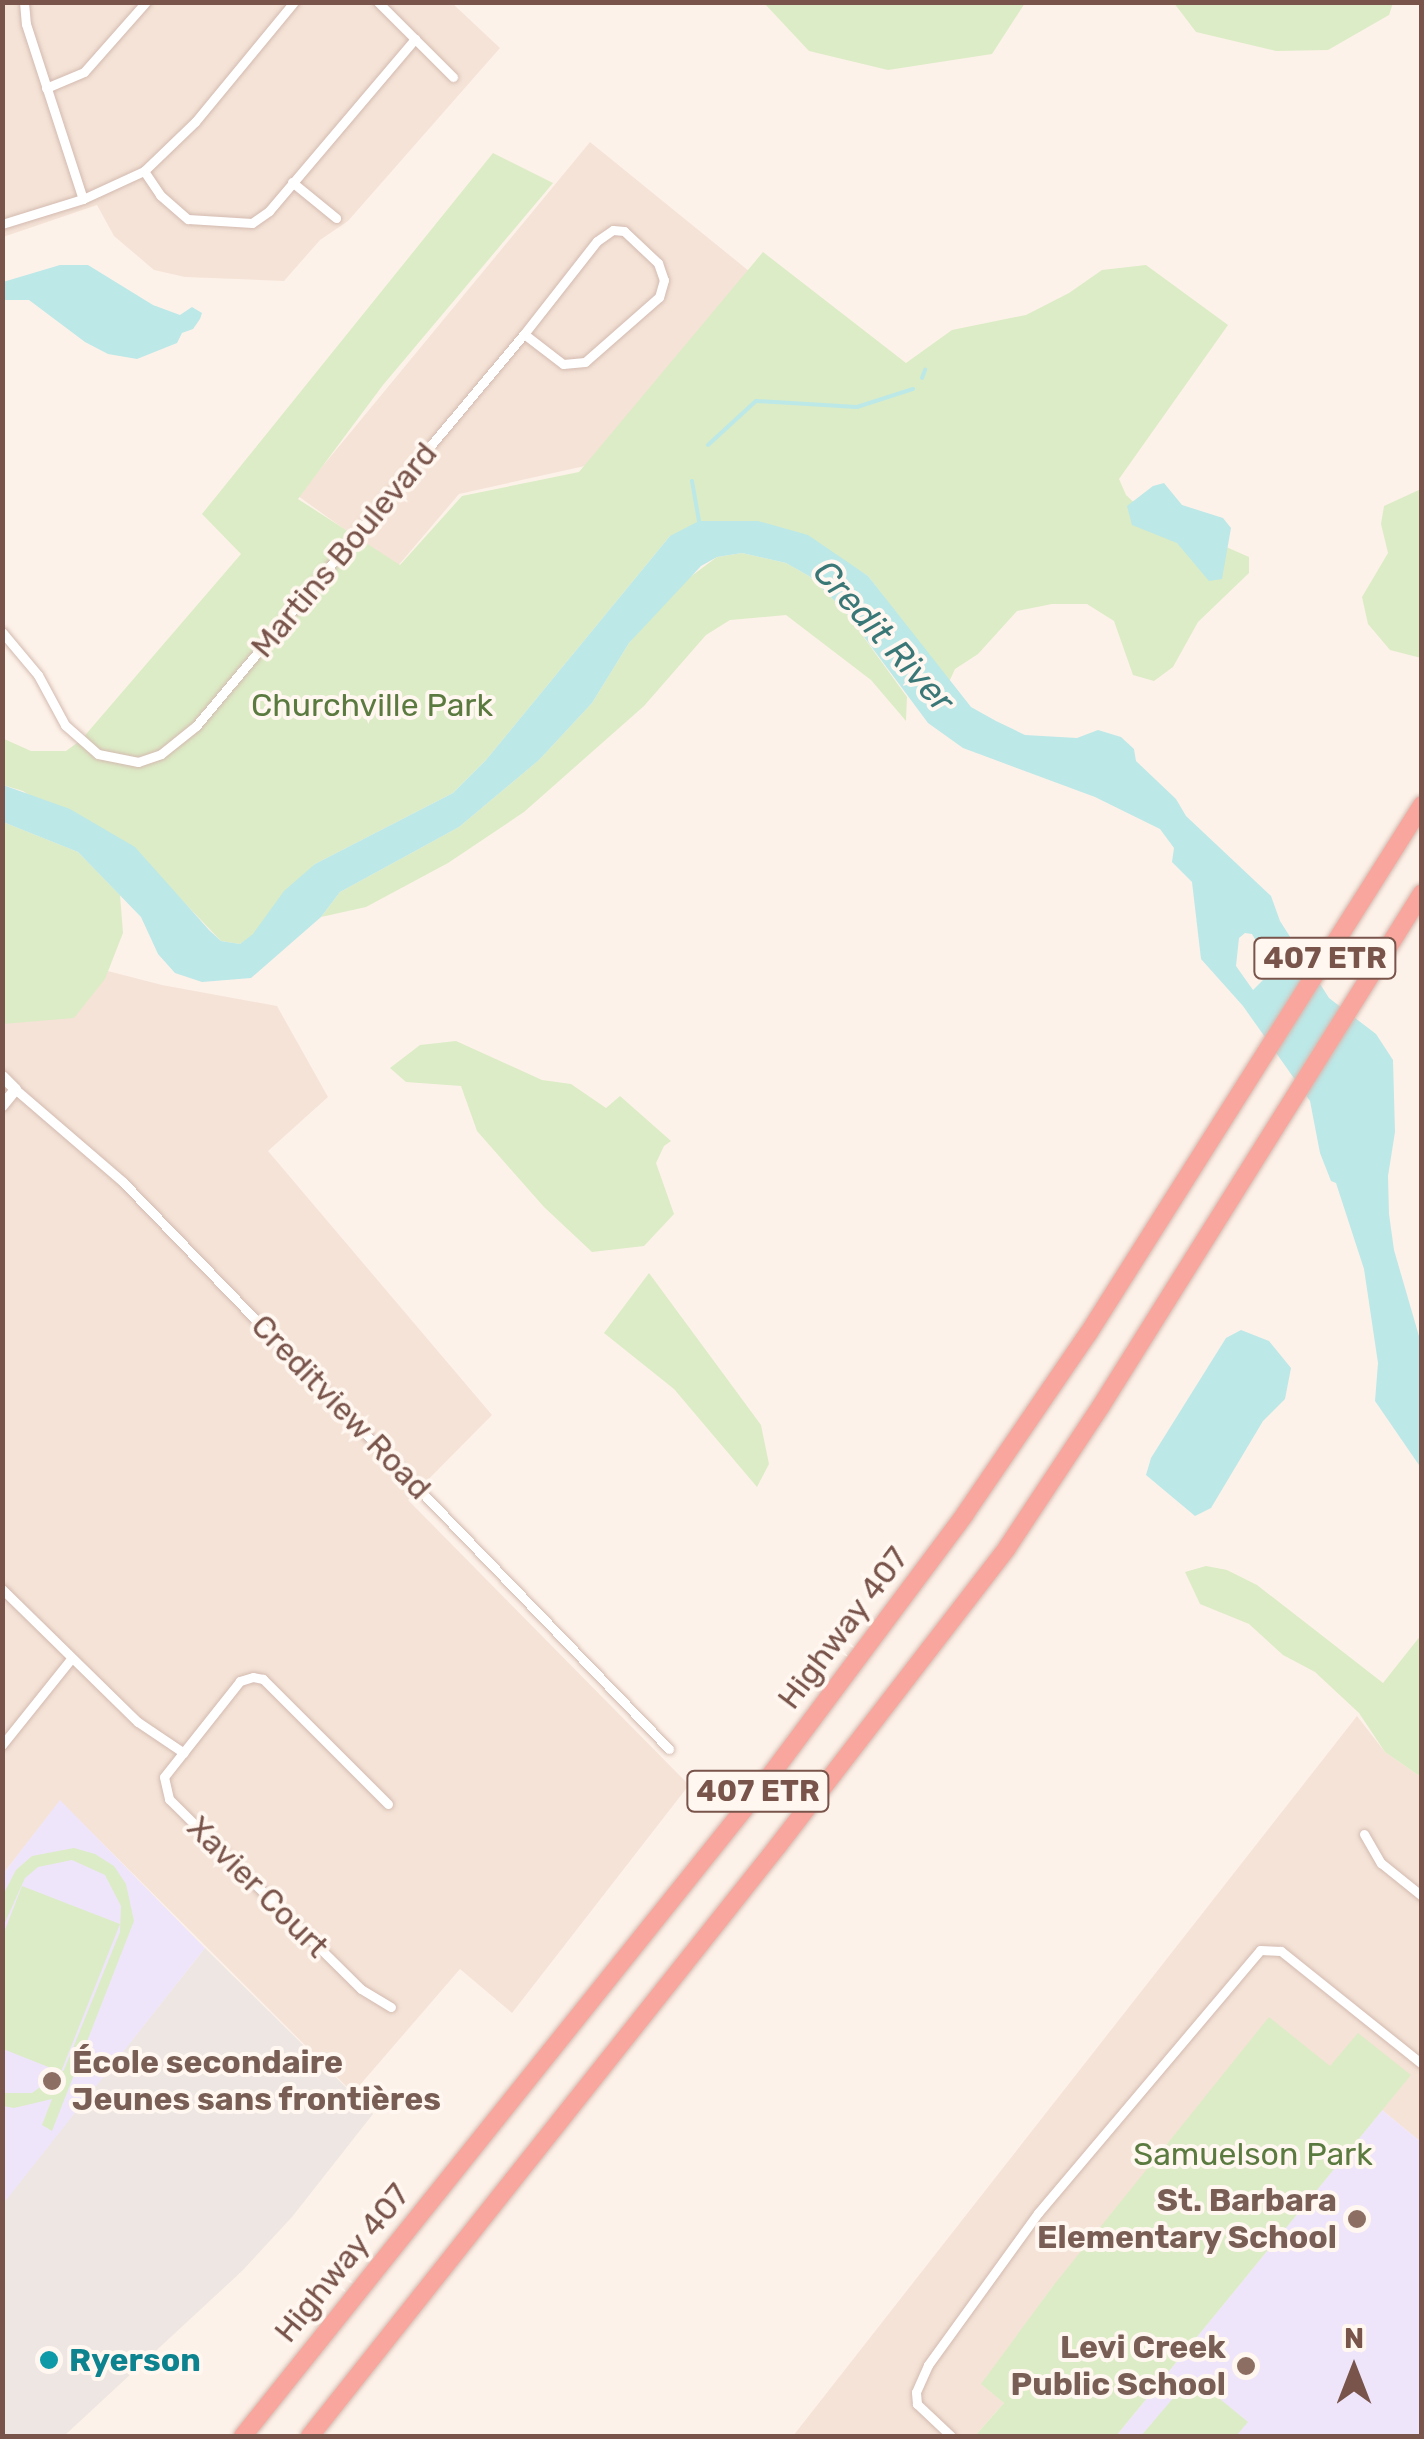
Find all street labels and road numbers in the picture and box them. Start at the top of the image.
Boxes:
street label: Martins Boulevard [243,435,445,665]
road number: 407 ETR [1252,933,1398,983]
street label: Creditview Road [243,1306,439,1508]
street label: Highway 407 [769,1539,917,1717]
road number: 407 ETR [686,1766,830,1816]
street label: Xavier Court [179,1808,337,1966]
street label: Highway 407 [266,2176,418,2350]

